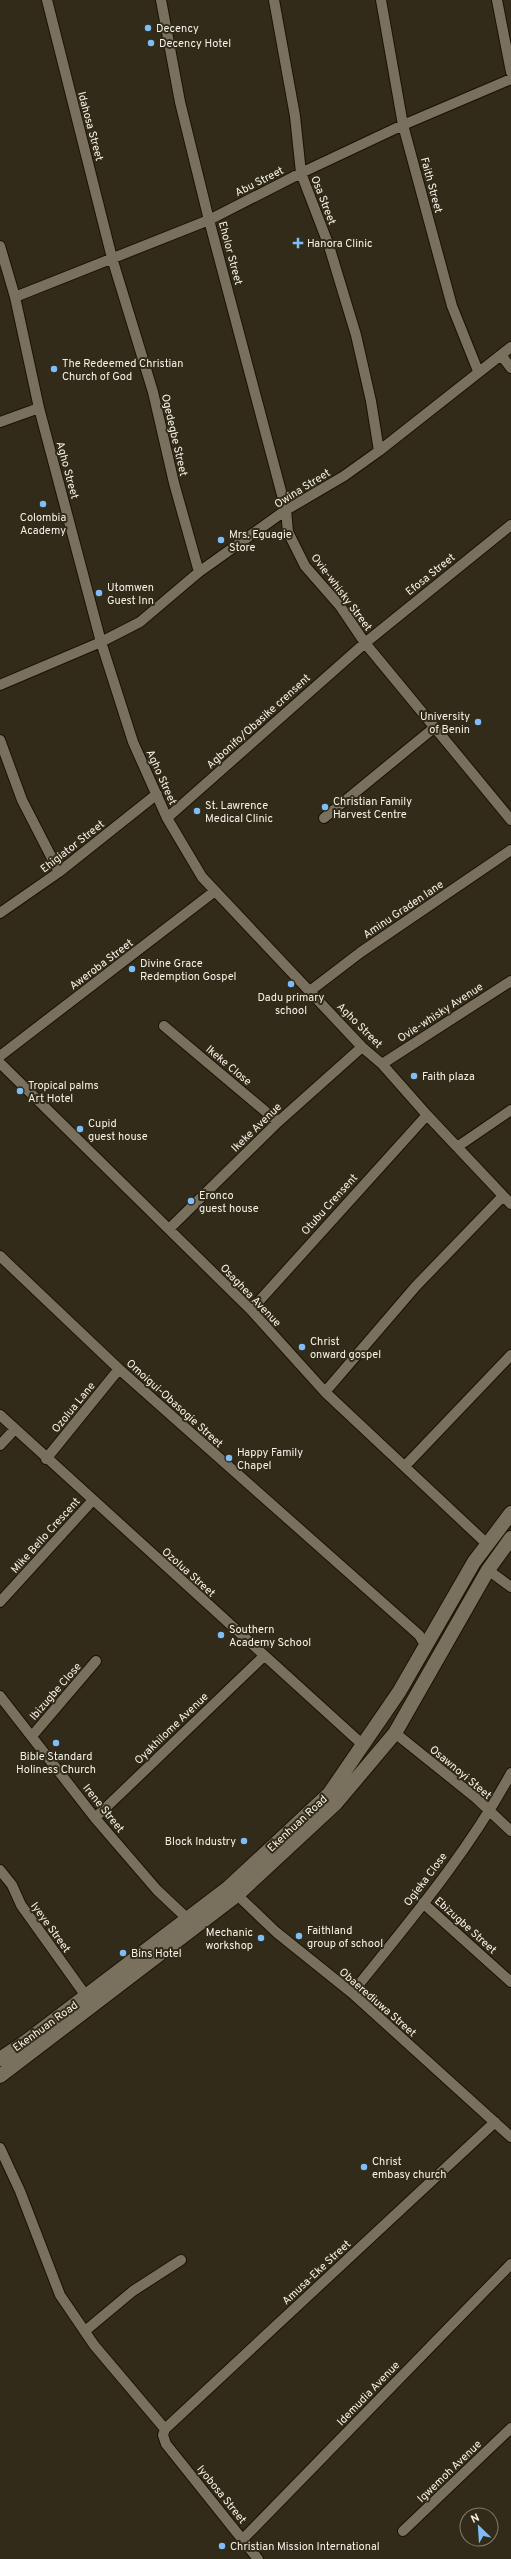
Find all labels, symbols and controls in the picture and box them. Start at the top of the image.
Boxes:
place label: Decency [156,22,199,36]
marker: Decency [143,23,153,33]
place label: Decency Hotel [159,37,231,51]
marker: Decency Hotel [146,38,156,48]
street label: Idahosa Street [74,90,106,162]
street label: Faith Street [417,156,445,215]
street label: Abu Street [233,164,286,200]
street label: Osa Street [307,174,339,227]
street label: Eholor Street [215,220,245,287]
marker: Hanora Clinic [292,237,304,249]
place label: Hanora Clinic [307,237,372,251]
place label: The Redeemed Christian Church of God [62,357,184,384]
marker: The Redeemed Christian Church of God [49,364,59,374]
street label: Ogedegbe Street [158,393,190,478]
street label: Agho Street [53,440,81,501]
street label: Owina Street [272,466,333,512]
marker: Colombia Academy [38,499,48,509]
place label: Colombia Academy [20,511,66,538]
place label: Mrs. Eguagie Store [229,528,292,555]
marker: Mrs. Eguagie Store [216,535,226,545]
street label: Ovie-whisky Street [308,551,375,634]
street label: Efosa Street [403,551,458,599]
place label: Utomwen Guest Inn [107,581,154,608]
marker: Utomwen Guest Inn [94,588,104,598]
street label: Agbonifo/Obasike crensent [204,671,314,772]
place label: University of Benin [420,710,470,737]
marker: University of Benin [473,717,483,727]
street label: Agho Street [143,748,179,807]
place label: Christian Family Harvest Centre [333,795,412,822]
place label: St. Lawrence Medical Clinic [205,799,273,826]
marker: Christian Family Harvest Centre [320,802,330,812]
marker: St. Lawrence Medical Clinic [192,806,202,816]
street label: Ehigiator Street [38,817,107,876]
street label: Aminu Graden lane [361,878,447,942]
street label: Aweroba Street [67,936,136,993]
place label: Divine Grace Redemption Gospel [140,957,236,984]
marker: Divine Grace Redemption Gospel [127,964,137,974]
marker: Dadu primary school [286,979,296,989]
street label: Ovie-whisky Avenue [395,980,486,1046]
place label: Dadu primary school [258,991,325,1018]
street label: Agho Street [334,1000,385,1051]
street label: Ikeke Close [203,1043,254,1089]
place label: Faith plaza [422,1070,475,1084]
marker: Faith plaza [409,1071,419,1081]
place label: Tropical palms Art Hotel [28,1079,99,1106]
marker: Tropical palms Art Hotel [15,1086,25,1096]
street label: Ikeke Avenue [228,1100,285,1155]
place label: Cupid guest house [88,1117,148,1144]
marker: Cupid guest house [75,1124,85,1134]
street label: Otubu Crensent [299,1171,361,1238]
place label: Eronco guest house [199,1189,259,1216]
marker: Eronco guest house [186,1196,196,1206]
street label: Osaghea Avenue [217,1261,284,1330]
place label: Christ onward gospel [310,1335,381,1362]
marker: Christ onward gospel [297,1342,307,1352]
street label: Omoigui-Obasogie Street [123,1357,226,1451]
street label: Ozolua Lane [49,1379,99,1436]
place label: Happy Family Chapel [237,1446,303,1473]
marker: Happy Family Chapel [224,1453,234,1463]
street label: Mike Bello Crescent [8,1495,83,1576]
street label: Ozolua Street [159,1545,218,1600]
place label: Southern Academy School [229,1623,311,1650]
marker: Southern Academy School [216,1630,226,1640]
street label: Ibizugbe Close [27,1660,85,1723]
street label: Oyakhilome Avenue [132,1690,212,1768]
marker: Bible Standard Holiness Church [51,1738,61,1748]
street label: Osawnoyi Steet [427,1743,494,1803]
place label: Bible Standard Holiness Church [16,1750,96,1777]
street label: Irene Street [79,1782,127,1836]
street label: Ekenhuan Road [265,1792,331,1855]
place label: Block Industry [165,1835,236,1849]
marker: Block Industry [239,1836,249,1846]
street label: Ogieka Close [401,1850,451,1909]
street label: Ebizugbe Street [431,1894,499,1957]
street label: Iyeye Street [27,1900,73,1956]
place label: Faithland group of school [307,1924,383,1951]
place label: Mechanic workshop [206,1926,253,1953]
marker: Faithland group of school [294,1931,304,1941]
marker: Mechanic workshop [256,1933,266,1943]
place label: Bins Hotel [131,1947,182,1961]
marker: Bins Hotel [118,1948,128,1958]
street label: Obaerediuwa Street [336,1965,419,2040]
street label: Ekenhuan Road [10,1999,81,2055]
place label: Christ embasy church [372,2155,447,2182]
marker: Christ embasy church [359,2162,369,2172]
street label: Amusa-Eke Street [279,2237,354,2308]
street label: Idemudia Avenue [334,2358,403,2429]
street label: Igwemoh Avenue [415,2438,485,2506]
street label: Iyobosa Street [193,2463,249,2527]
north arrow [459,2507,499,2547]
text: N [469,2511,482,2527]
place label: Christian Mission International [230,2540,380,2554]
marker: Christian Mission International [217,2541,227,2551]

